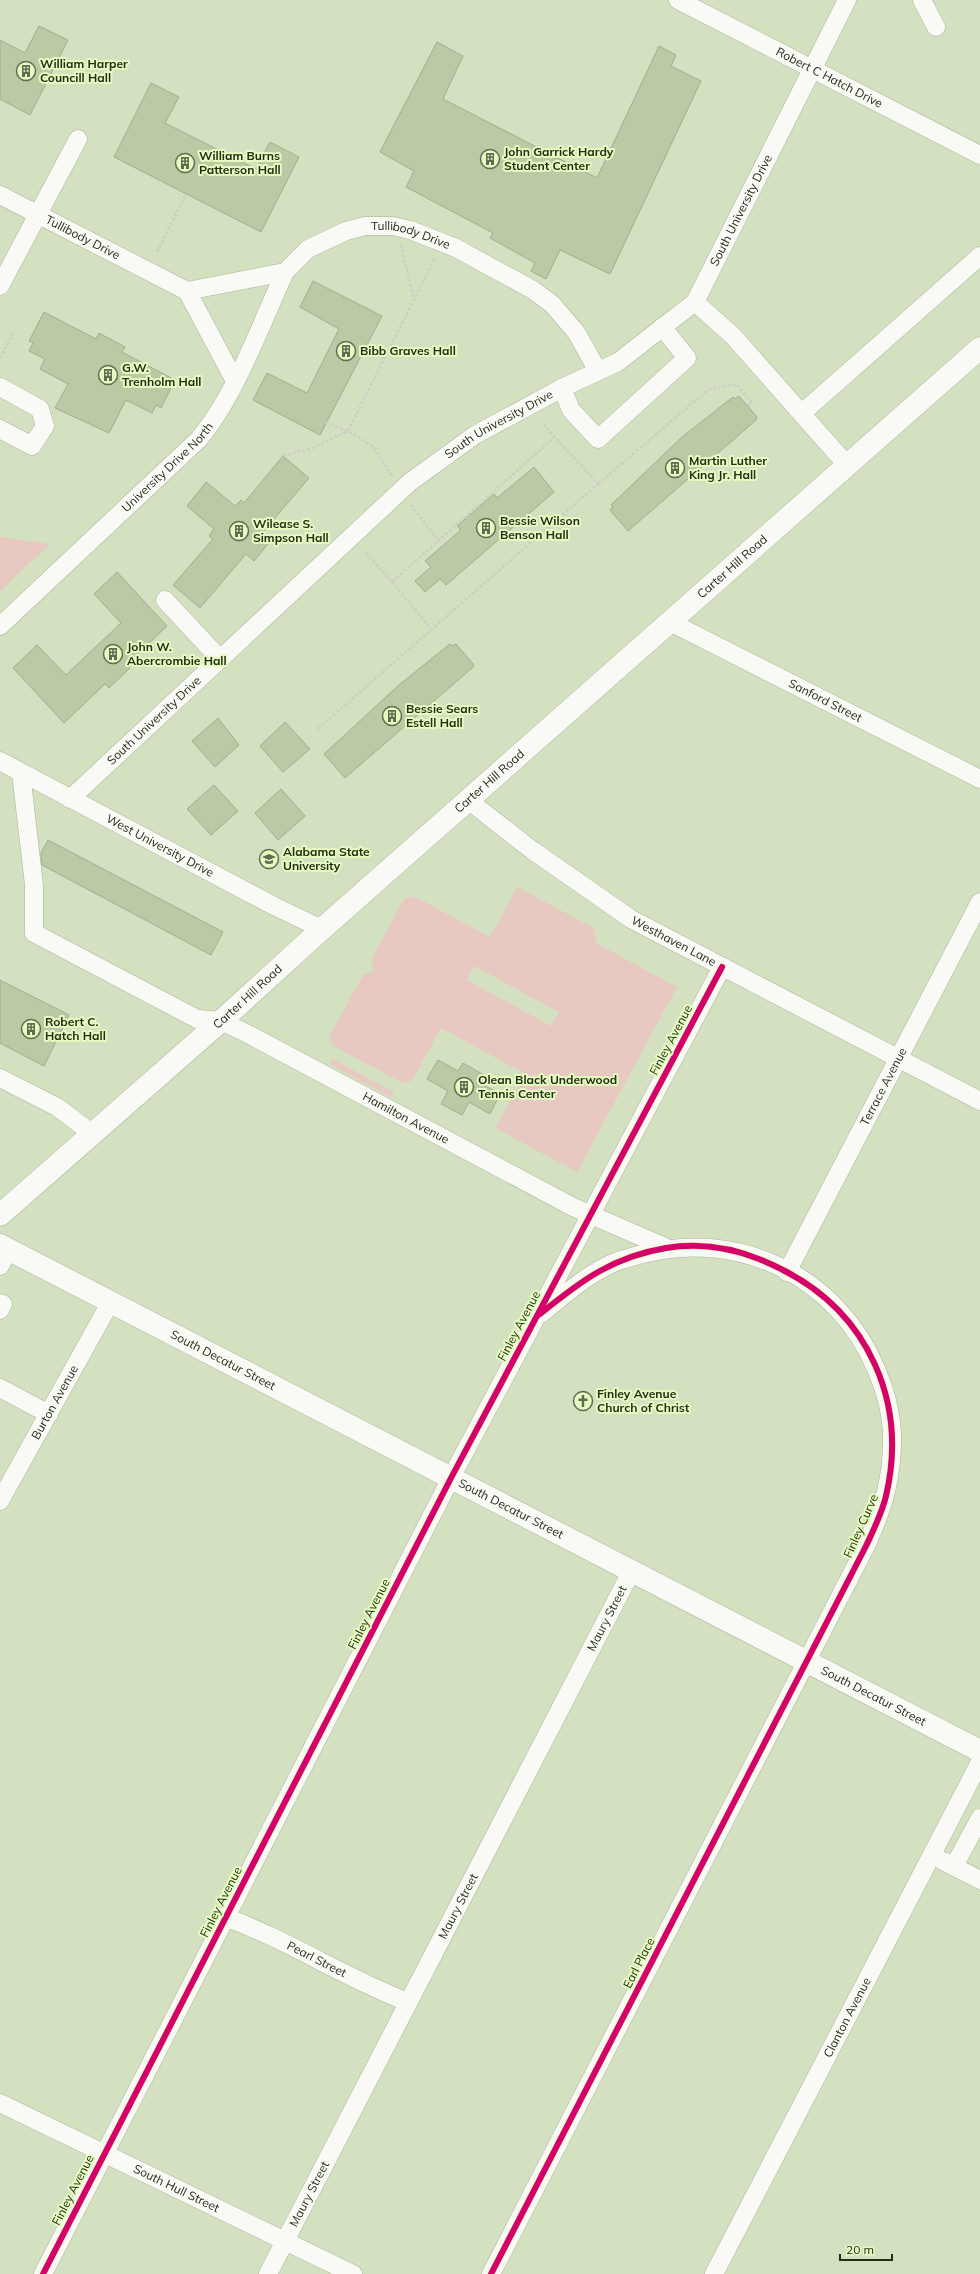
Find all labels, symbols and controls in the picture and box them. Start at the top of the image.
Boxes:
street label: Robert C Hatch Drive [774,44,885,111]
place label: William Harper Councill Hall [40,56,128,85]
building icon: William Harper Councill Hall [15,60,37,82]
place label: John Garrick Hardy Student Center [504,144,614,173]
place label: William Burns Patterson Hall [199,148,281,177]
building icon: John Garrick Hardy Student Center [479,148,501,170]
building icon: William Burns Patterson Hall [174,152,196,174]
street label: South University Drive [706,152,775,268]
street label: Tullibody Drive [43,212,123,262]
street label: Tullibody Drive [371,218,452,252]
building icon: Bibb Graves Hall [335,340,357,362]
place label: Bibb Graves Hall [360,343,456,358]
place label: G.W. Trenholm Hall [122,360,201,389]
building icon: G.W. Trenholm Hall [97,364,119,386]
street label: South University Drive [441,386,555,462]
street label: University Drive North [118,419,216,515]
place label: Martin Luther King Jr. Hall [689,453,767,482]
building icon: Martin Luther King Jr. Hall [664,457,686,479]
place label: Bessie Wilson Benson Hall [500,513,580,542]
place label: Wilease S. Simpson Hall [253,516,329,545]
building icon: Bessie Wilson Benson Hall [475,517,497,539]
building icon: Wilease S. Simpson Hall [228,520,250,542]
street label: Carter Hill Road [694,531,770,601]
place label: John W. Abercrombie Hall [127,639,227,668]
building icon: John W. Abercrombie Hall [102,643,124,665]
street label: South University Drive [104,673,204,768]
street label: Sanford Street [786,675,865,725]
place label: Bessie Sears Estell Hall [406,701,478,730]
building icon: Bessie Sears Estell Hall [381,705,403,727]
street label: Carter Hill Road [451,746,527,816]
street label: West University Drive [104,811,217,880]
place label: Alabama State University [283,844,370,873]
school or university icon: Alabama State University [258,848,280,870]
street label: Westhaven Lane [629,912,719,969]
street label: Carter Hill Road [209,961,285,1032]
street label: Finley Avenue [646,1002,695,1077]
place label: Robert C. Hatch Hall [45,1014,106,1043]
building icon: Robert C. Hatch Hall [20,1018,42,1040]
street label: Terrace Avenue [857,1045,910,1128]
place label: Olean Black Underwood Tennis Center [478,1072,617,1101]
building icon: Olean Black Underwood Tennis Center [453,1076,475,1098]
street label: Hamilton Avenue [360,1089,452,1147]
street label: Finley Avenue [494,1288,543,1363]
street label: South Decatur Street [168,1326,278,1393]
street label: Burton Avenue [28,1362,81,1442]
place label: Finley Avenue Church of Christ [597,1386,690,1415]
church icon: Finley Avenue Church of Christ [572,1390,594,1412]
street label: South Decatur Street [456,1475,566,1542]
street label: Finley Curve [840,1492,881,1560]
street label: Finley Avenue [344,1576,393,1652]
street label: Maury Street [583,1583,630,1654]
street label: South Decatur Street [819,1662,929,1729]
street label: Finley Avenue [196,1864,245,1940]
street label: Maury Street [435,1871,481,1941]
street label: Earl Place [619,1935,658,1991]
street label: Pearl Street [285,1937,349,1980]
street label: Clanton Avenue [820,1975,874,2060]
street label: Finley Avenue [48,2152,97,2228]
street label: Maury Street [286,2158,332,2229]
street label: South Hull Street [131,2161,222,2215]
scale bar [840,2236,892,2262]
text: 20 m [846,2242,874,2257]

